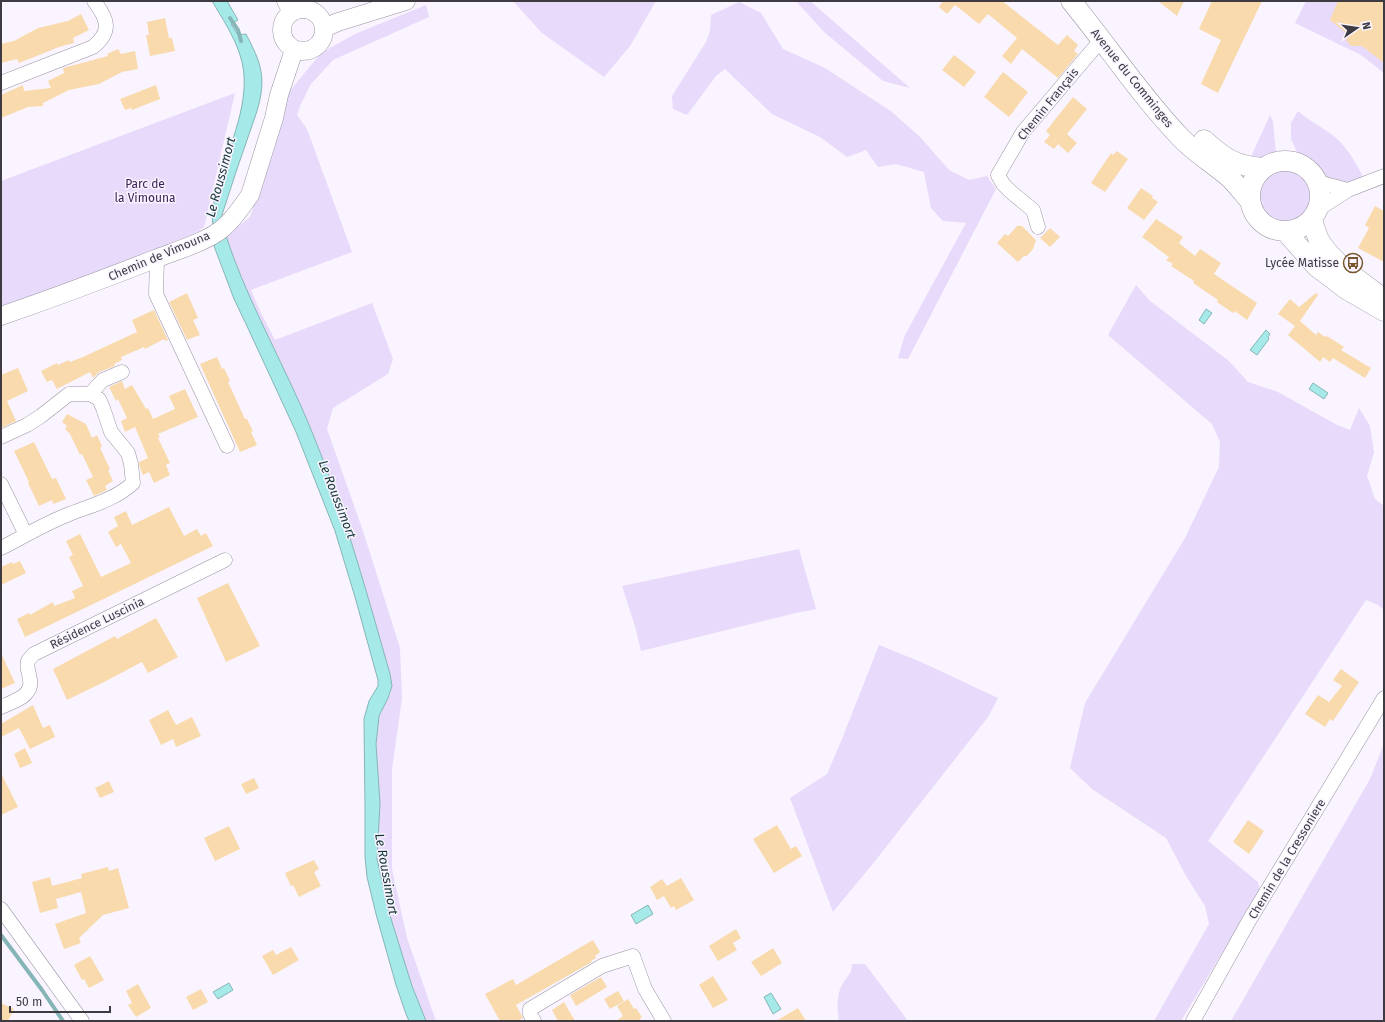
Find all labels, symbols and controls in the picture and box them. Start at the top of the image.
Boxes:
north arrow [1337,8,1377,48]
text: N [1359,21,1373,31]
street label: Avenue du Comminges [1088,26,1176,131]
street label: Chemin Français [1015,65,1082,143]
water label: Le Roussimort [203,135,238,219]
park label: Parc de la Vimouna [114,177,176,205]
street label: Chemin de Vimouna [106,228,212,284]
bus stop icon: Lycée Matisse [1342,252,1364,274]
place label: Lycée Matisse [1265,256,1339,270]
water label: Le Roussimort [316,458,359,541]
street label: Résidence Luscinia [48,594,146,652]
street label: Chemin de la Cressoniere [1246,797,1328,921]
water label: Le Roussimort [372,832,401,916]
scale bar [10,988,110,1014]
text: 50 m [16,995,42,1009]

